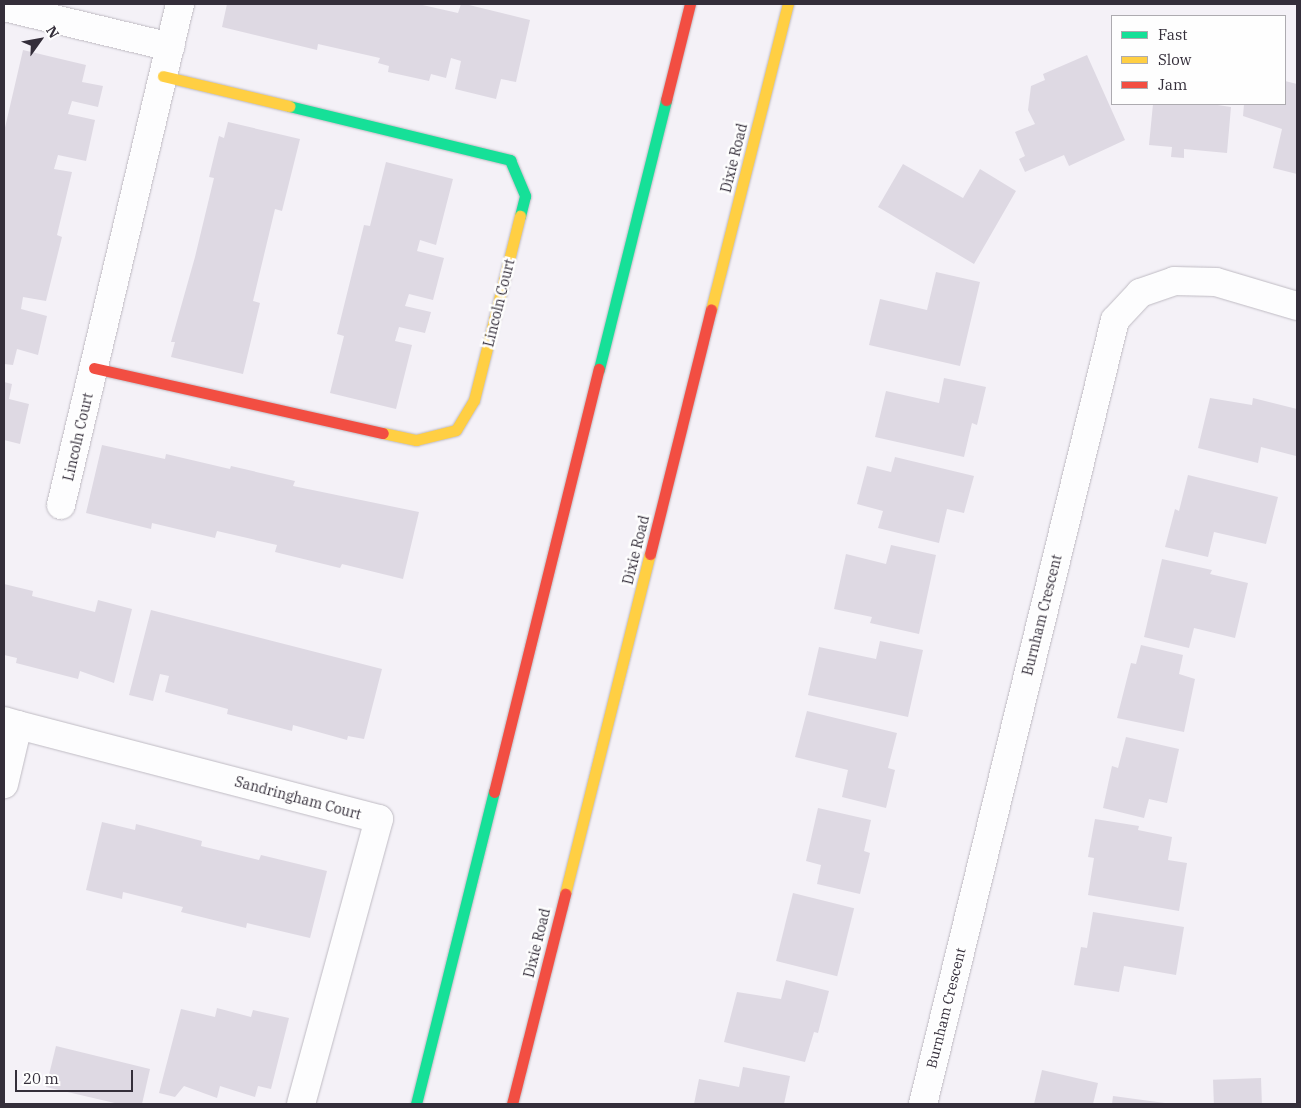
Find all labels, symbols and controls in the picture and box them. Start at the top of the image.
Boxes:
north arrow [15,15,65,65]
legend [1111,15,1286,105]
text: N [42,23,63,42]
text: Fast [1158,25,1188,44]
text: Slow [1158,50,1191,69]
text: Jam [1158,75,1187,94]
street label: Dixie Road [717,122,751,194]
street label: Lincoln Court [480,257,518,349]
street label: Lincoln Court [60,391,96,483]
street label: Dixie Road [619,514,653,586]
street label: Burnham Crescent [1019,553,1065,677]
street label: Sandringham Court [233,773,363,823]
street label: Dixie Road [520,907,554,979]
street label: Burnham Crescent [923,946,969,1070]
scale bar [18,1060,135,1092]
text: 20 m [23,1069,59,1088]

